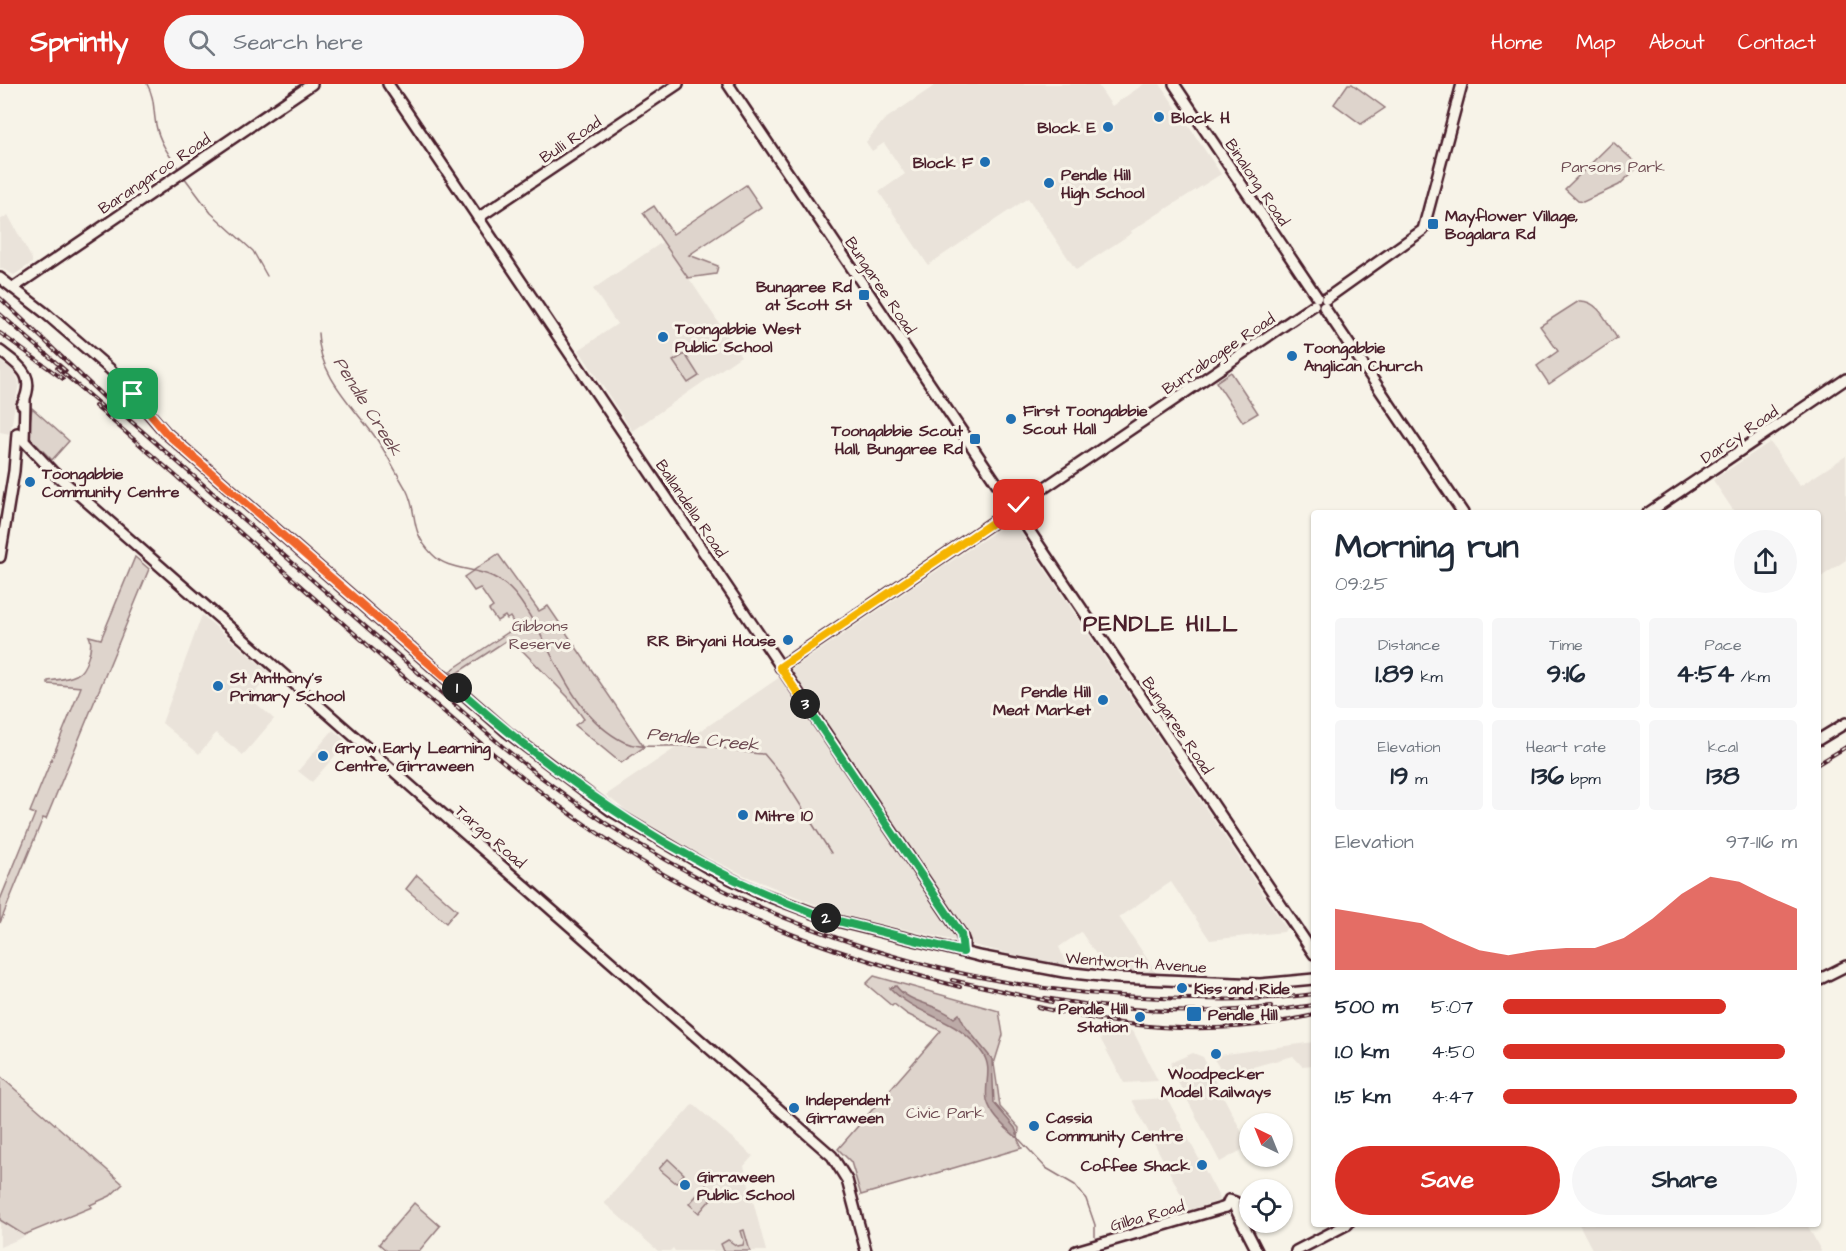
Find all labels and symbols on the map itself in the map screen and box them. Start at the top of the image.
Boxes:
place label: Block H [1171,107,1230,129]
marker: Block H [1152,110,1166,124]
street label: Bulli Road [535,111,606,169]
place label: Block E [1037,117,1097,139]
marker: Block E [1101,120,1115,134]
street label: Barangaroo Road [94,128,216,220]
street label: Binalong Road [1219,135,1294,231]
place label: Block F [913,152,974,174]
marker: Block F [978,155,992,169]
park label: Parsons Park [1561,156,1665,178]
place label: Pendle Hill High School [1061,164,1145,206]
marker: Pendle Hill High School [1042,176,1056,190]
place label: Mayflower Village, Bogalara Rd [1445,205,1579,247]
marker: Mayflower Village, Bogalara Rd [1426,217,1440,231]
street label: Bungaree Road [839,232,921,339]
place label: Bungaree Rd at Scott St [756,276,853,316]
marker: Bungaree Rd at Scott St [857,288,871,302]
street label: Burrabogee Road [1158,308,1280,401]
place label: Toongabbie West Public School [674,318,802,358]
marker: Toongabbie West Public School [656,330,670,344]
place label: Toongabbie Anglican Church [1303,337,1423,379]
marker: Toongabbie Anglican Church [1285,349,1299,363]
water label: Pendle Creek [327,352,408,461]
pin [107,368,158,419]
place label: First Toongabbie Scout Hall [1022,400,1148,440]
street label: Darcy Road [1696,401,1783,470]
marker: First Toongabbie Scout Hall [1004,412,1018,426]
place label: Toongabbie Scout Hall, Bungaree Rd [830,420,964,462]
marker: Toongabbie Scout Hall, Bungaree Rd [968,432,982,446]
street label: Ballandella Road [650,455,732,562]
place label: Toongabbie Community Centre [41,463,180,504]
marker: Toongabbie Community Centre [23,475,37,489]
pin [993,479,1044,530]
district label: PENDLE HILL [1083,609,1239,640]
park label: Gibbons Reserve [509,615,572,655]
place label: RR Biryani House [647,630,776,653]
marker: RR Biryani House [781,633,795,647]
place label: St Anthony's Primary School [229,667,345,708]
street label: Bungaree Road [1136,672,1218,779]
pin: 1 [442,673,472,703]
marker: St Anthony's Primary School [211,679,225,693]
place label: Pendle Hill Meat Market [993,681,1092,721]
pin: 3 [790,689,820,719]
marker: Pendle Hill Meat Market [1096,693,1110,707]
water label: Pendle Creek [646,721,761,758]
place label: Grow Early Learning Centre, Girraween [335,737,492,777]
marker: Grow Early Learning Centre, Girraween [316,749,330,763]
street label: Targo Road [450,800,531,874]
place label: Mitre 10 [755,805,813,827]
marker: Mitre 10 [736,808,750,822]
pin: 2 [811,903,841,933]
street label: Wentworth Avenue [1064,947,1208,979]
place label: Kiss and Ride [1194,978,1290,1000]
marker: Kiss and Ride [1175,981,1189,995]
place label: Pendle Hill Station [1058,998,1128,1038]
place label: Pendle Hill [1208,1004,1278,1026]
marker: Pendle Hill [1185,1005,1203,1023]
marker: Pendle Hill Station [1133,1010,1147,1024]
marker: Woodpecker Model Railways [1209,1047,1223,1061]
place label: Woodpecker Model Railways [1161,1063,1271,1104]
place label: Independent Girraween [806,1089,891,1129]
marker: Independent Girraween [787,1101,801,1115]
park label: Civic Park [906,1102,984,1124]
place label: Cassia Community Centre [1046,1107,1184,1148]
north arrow [1239,1113,1293,1167]
marker: Cassia Community Centre [1027,1119,1041,1133]
place label: Coffee Shack [1081,1155,1190,1177]
marker: Coffee Shack [1195,1158,1209,1172]
place label: Girraween Public School [697,1166,795,1206]
marker: Girraween Public School [678,1178,692,1192]
street label: Gilba Road [1108,1195,1187,1237]

